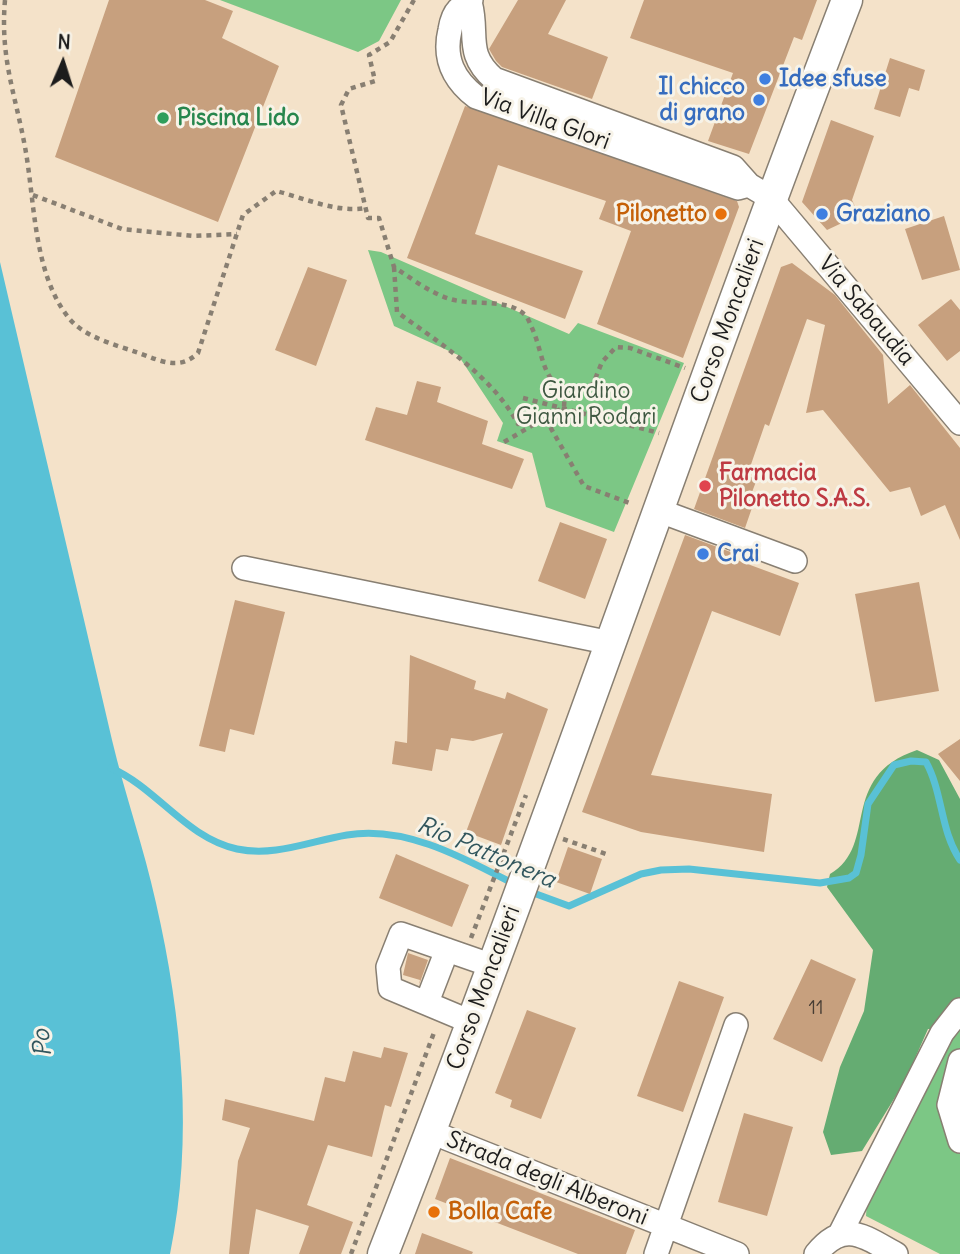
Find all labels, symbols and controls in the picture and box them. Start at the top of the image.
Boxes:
north arrow [28,28,98,98]
text: N [57,30,71,54]
place label: Idee sfuse [779,65,887,93]
marker: Idee sfuse [757,71,773,87]
place label: Il chicco di grano [658,73,745,127]
street label: Via Villa Glori [476,84,614,156]
marker: Il chicco di grano [751,92,767,108]
place label: Piscina Lido [177,104,299,132]
marker: Piscina Lido [155,110,171,126]
place label: Pilonetto [616,200,707,228]
place label: Graziano [836,200,930,228]
marker: Pilonetto [713,206,729,222]
marker: Graziano [814,206,830,222]
street label: Corso Moncalieri [686,235,770,407]
street label: Via Sabaudia [812,250,920,372]
park label: Giardino Gianni Rodari [516,377,656,431]
place label: Farmacia Pilonetto S.A.S. [719,459,870,513]
marker: Farmacia Pilonetto S.A.S. [697,478,713,494]
place label: Crai [717,540,759,568]
marker: Crai [695,546,711,562]
water label: Rio Pattonera [413,811,559,895]
street label: Corso Moncalieri [442,902,526,1074]
house number: 11 [808,998,824,1020]
water label: Po [27,1028,59,1058]
street label: Strada degli Alberoni [442,1126,652,1232]
place label: Bolla Cafe [448,1198,552,1226]
marker: Bolla Cafe [426,1204,442,1220]

